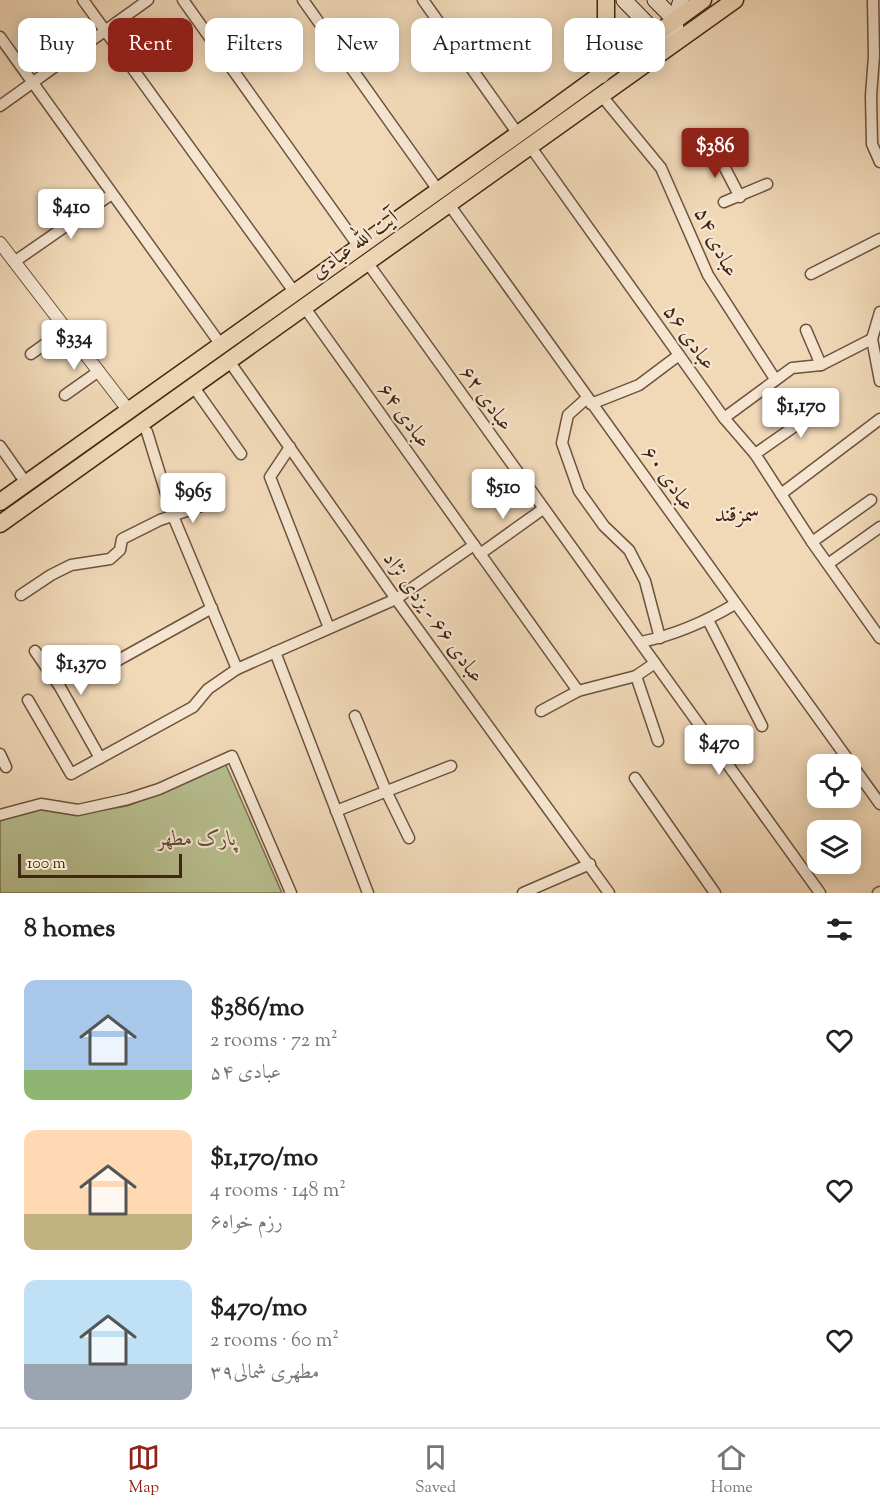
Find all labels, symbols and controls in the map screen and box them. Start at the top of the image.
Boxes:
chip: Buy [18,18,96,72]
chip: Rent [108,18,193,72]
chip: Filters [205,18,303,72]
chip: New [315,18,399,72]
chip: Apartment [411,18,552,72]
chip: House [564,18,665,72]
pin: $386 [679,128,751,179]
text: $386 [696,133,734,162]
pin: $410 [35,189,107,240]
text: $410 [52,194,90,223]
street label: آیت الله عبادی [303,199,407,288]
street label: عبادی ۵۴ [685,203,745,283]
street label: عبادی ۵۶ [655,299,722,377]
pin: $334 [38,320,110,371]
text: $334 [56,325,92,354]
street label: عبادی ۶۲ [451,360,519,438]
street label: عبادی ۶۴ [369,377,437,455]
pin: $1,170 [752,388,850,439]
text: $1,170 [776,393,826,422]
street label: عبادی ۶۰ [633,440,701,518]
pin: $510 [467,469,539,520]
pin: $965 [157,473,229,524]
text: $510 [486,474,520,503]
text: $965 [174,478,212,507]
district label: سمزقند [714,500,760,532]
street label: عبادی ۶۶ - یزدی نژاد [374,546,490,690]
pin: $1,370 [32,645,130,696]
text: $1,370 [56,650,106,679]
pin: $470 [683,725,755,776]
text: $470 [699,730,739,759]
map controls [807,754,861,874]
button: locate [807,754,861,808]
button: layers [807,820,861,874]
park label: پارک مطهر [157,825,238,855]
scale bar [18,851,182,878]
text: 100 m [27,853,66,876]
text: 8 homes [24,911,115,948]
icon: filters [823,913,856,946]
text: $386/mo [210,990,304,1027]
icon: home [72,1004,144,1076]
icon: heart [823,1024,856,1057]
text: 2 rooms · 72 m² [210,1027,338,1056]
text: عبادی ۵۴ [210,1059,281,1088]
text: $1,170/mo [210,1140,318,1177]
icon: home [72,1154,144,1226]
icon: heart [823,1174,856,1207]
text: 4 rooms · 148 m² [210,1177,346,1206]
text: رزم خواه۶ [210,1209,283,1238]
text: $470/mo [210,1290,307,1327]
icon: home [72,1304,144,1376]
icon: heart [823,1324,856,1357]
text: 2 rooms · 60 m² [210,1327,339,1356]
text: مطهری شمالی۳۹ [210,1359,319,1388]
tab: Map [127,1441,160,1500]
tab: Saved [415,1441,456,1500]
tab: Home [711,1441,753,1500]

